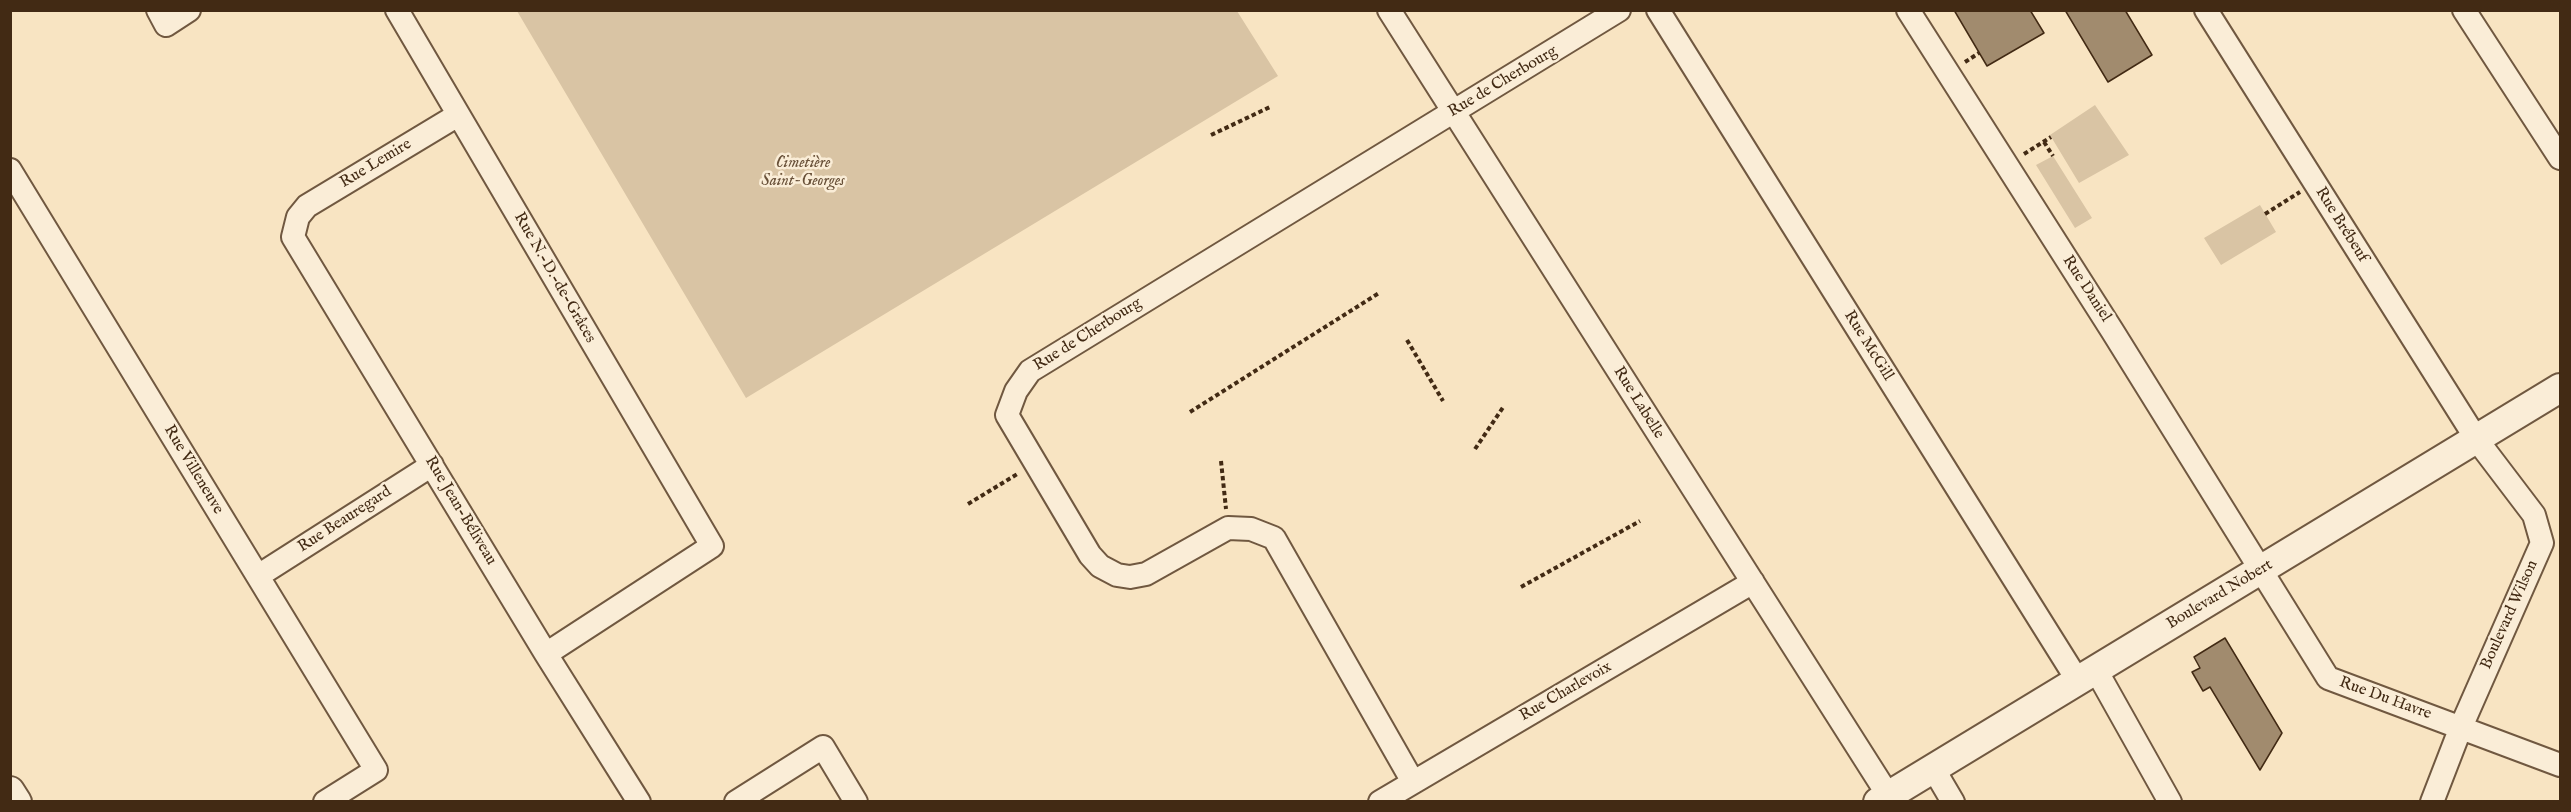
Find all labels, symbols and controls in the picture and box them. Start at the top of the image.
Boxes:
street label: Rue de Cherbourg [1445,42,1561,122]
street label: Rue Lemire [337,135,415,193]
park label: Cimetière Saint-Georges [761,154,845,192]
street label: Rue Brébeuf [2310,184,2372,266]
street label: Rue N.-D.-de-Grâces [509,209,599,347]
street label: Rue Daniel [2057,252,2115,326]
street label: Rue de Cherbourg [1030,294,1146,376]
street label: Rue McGill [1839,307,1897,385]
street label: Rue Labelle [1608,363,1668,443]
street label: Rue Villeneuve [159,422,227,518]
street label: Rue Jean-Béliveau [420,453,500,569]
street label: Rue Beauregard [295,483,395,557]
street label: Boulevard Nobert [2164,556,2276,634]
street label: Boulevard Wilson [2477,557,2543,673]
street label: Rue Charlevoix [1517,658,1615,726]
street label: Rue Du Havre [2336,673,2434,725]

